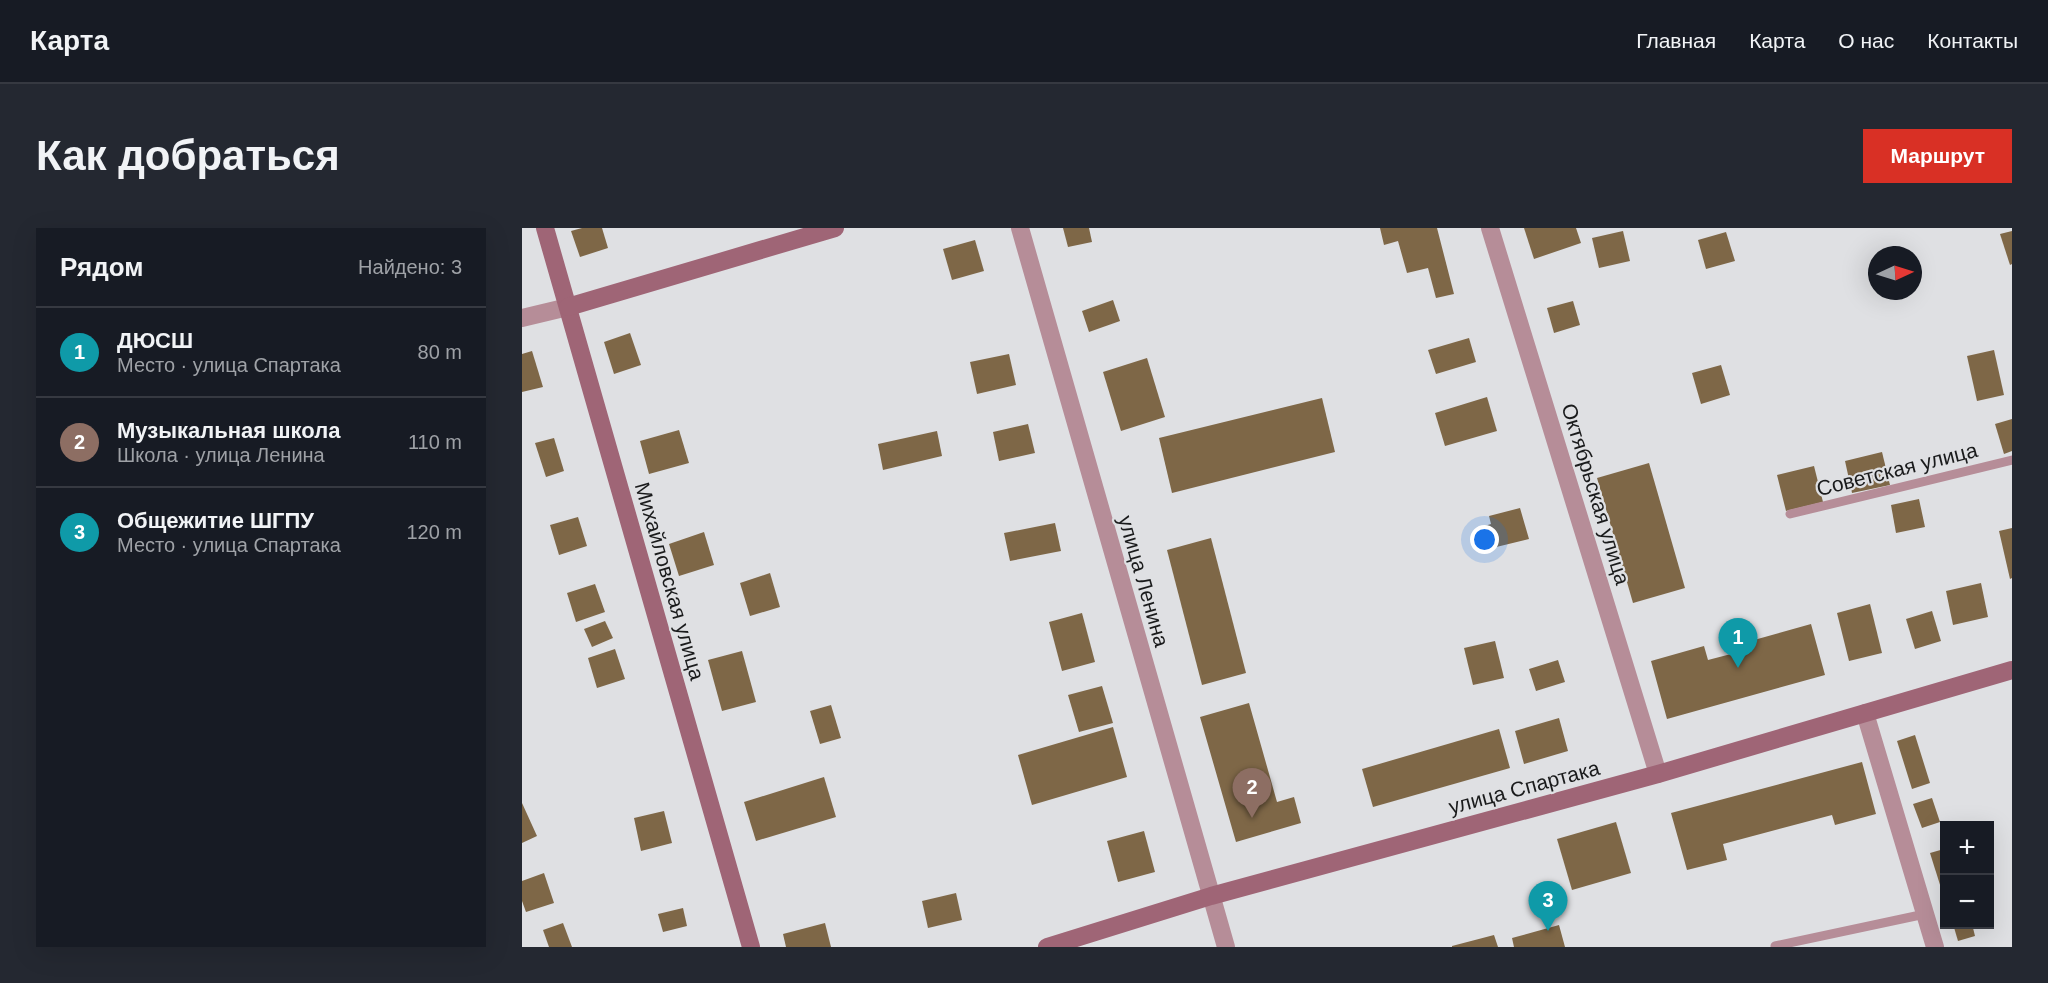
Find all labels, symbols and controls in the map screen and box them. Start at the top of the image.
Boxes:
text: Карта [30,25,109,56]
text: Главная [1636,29,1716,52]
text: Карта [1749,29,1805,52]
text: О нас [1838,29,1894,52]
text: Контакты [1927,29,2018,52]
button: Маршрут [1863,129,2012,183]
text: Как добраться [36,132,340,179]
north arrow [1868,246,1922,300]
text: Рядом [60,252,143,282]
text: Найдено: 3 [358,256,462,278]
text: ДЮСШ [117,328,193,353]
text: 1 [74,341,85,363]
text: 80 m [418,341,462,363]
text: Место · улица Спартака [117,354,341,376]
street label: Октябрьская улица [1557,401,1635,588]
text: Музыкальная школа [117,418,340,443]
text: 2 [74,431,85,453]
text: 110 m [408,431,462,453]
street label: Советская улица [1814,438,1980,500]
text: Школа · улица Ленина [117,444,325,466]
street label: Михайловская улица [631,479,709,683]
text: Общежитие ШГПУ [117,508,314,533]
street label: улица Ленина [1114,513,1174,650]
text: 3 [74,521,85,543]
text: 120 m [406,521,462,543]
your location [1470,525,1499,554]
text: Место · улица Спартака [117,534,341,556]
pin: 1 [1718,618,1758,668]
street label: улица Спартака [1446,756,1602,818]
pin: 2 [1232,768,1272,818]
map controls [1940,821,1994,929]
button: + [1940,821,1994,875]
button: − [1940,875,1994,929]
pin: 3 [1528,882,1568,931]

